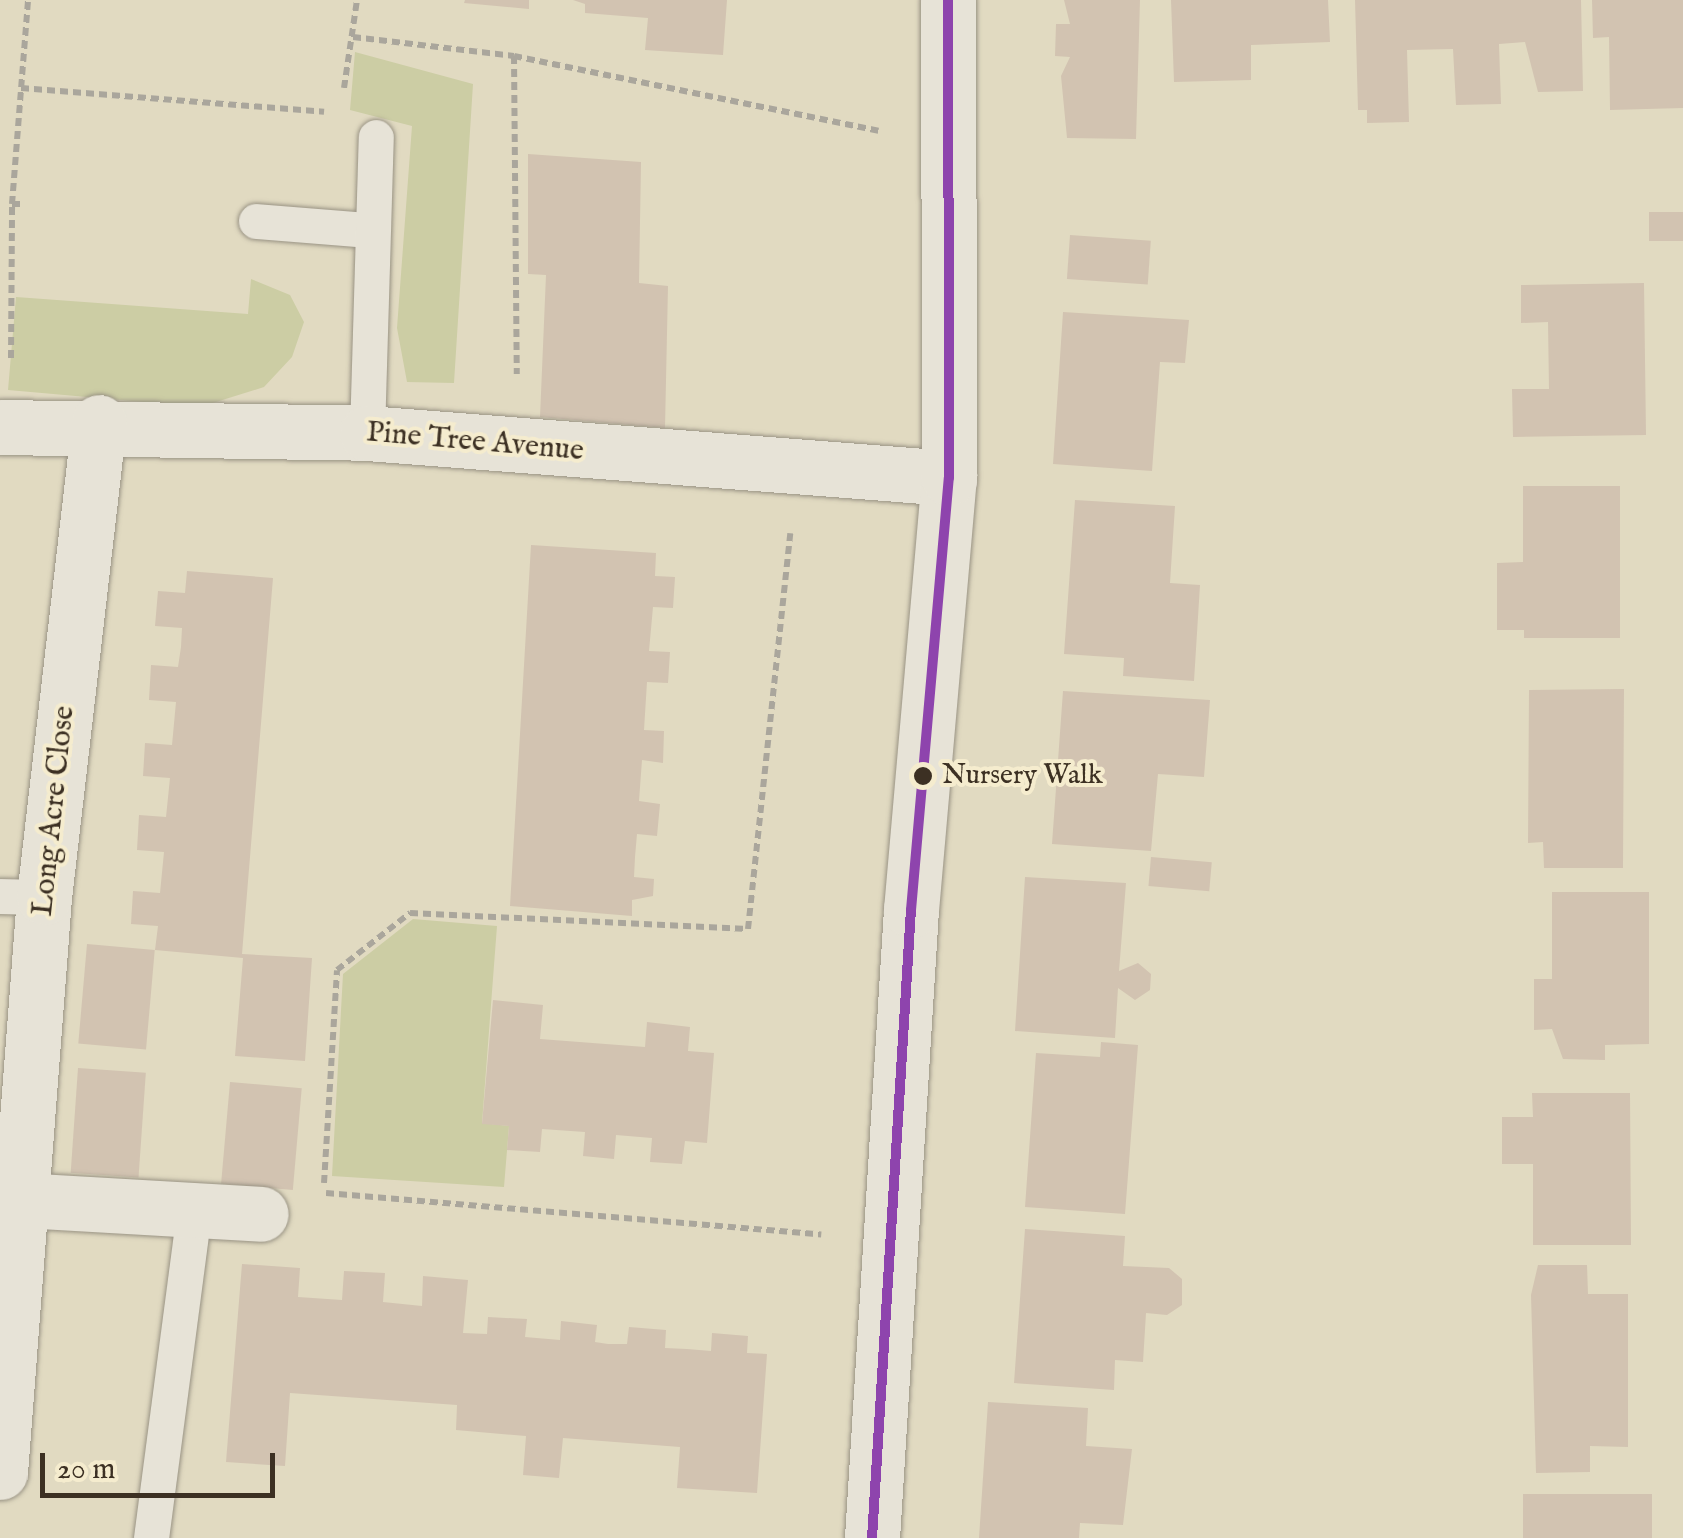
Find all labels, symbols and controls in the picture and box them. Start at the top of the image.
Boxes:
street label: Pine Tree Avenue [365,415,585,469]
street label: Long Acre Close [25,704,83,918]
place label: Nursery Walk [942,759,1103,793]
marker: Nursery Walk [913,766,933,786]
scale bar [45,1433,280,1495]
text: 20 m [57,1451,116,1489]

